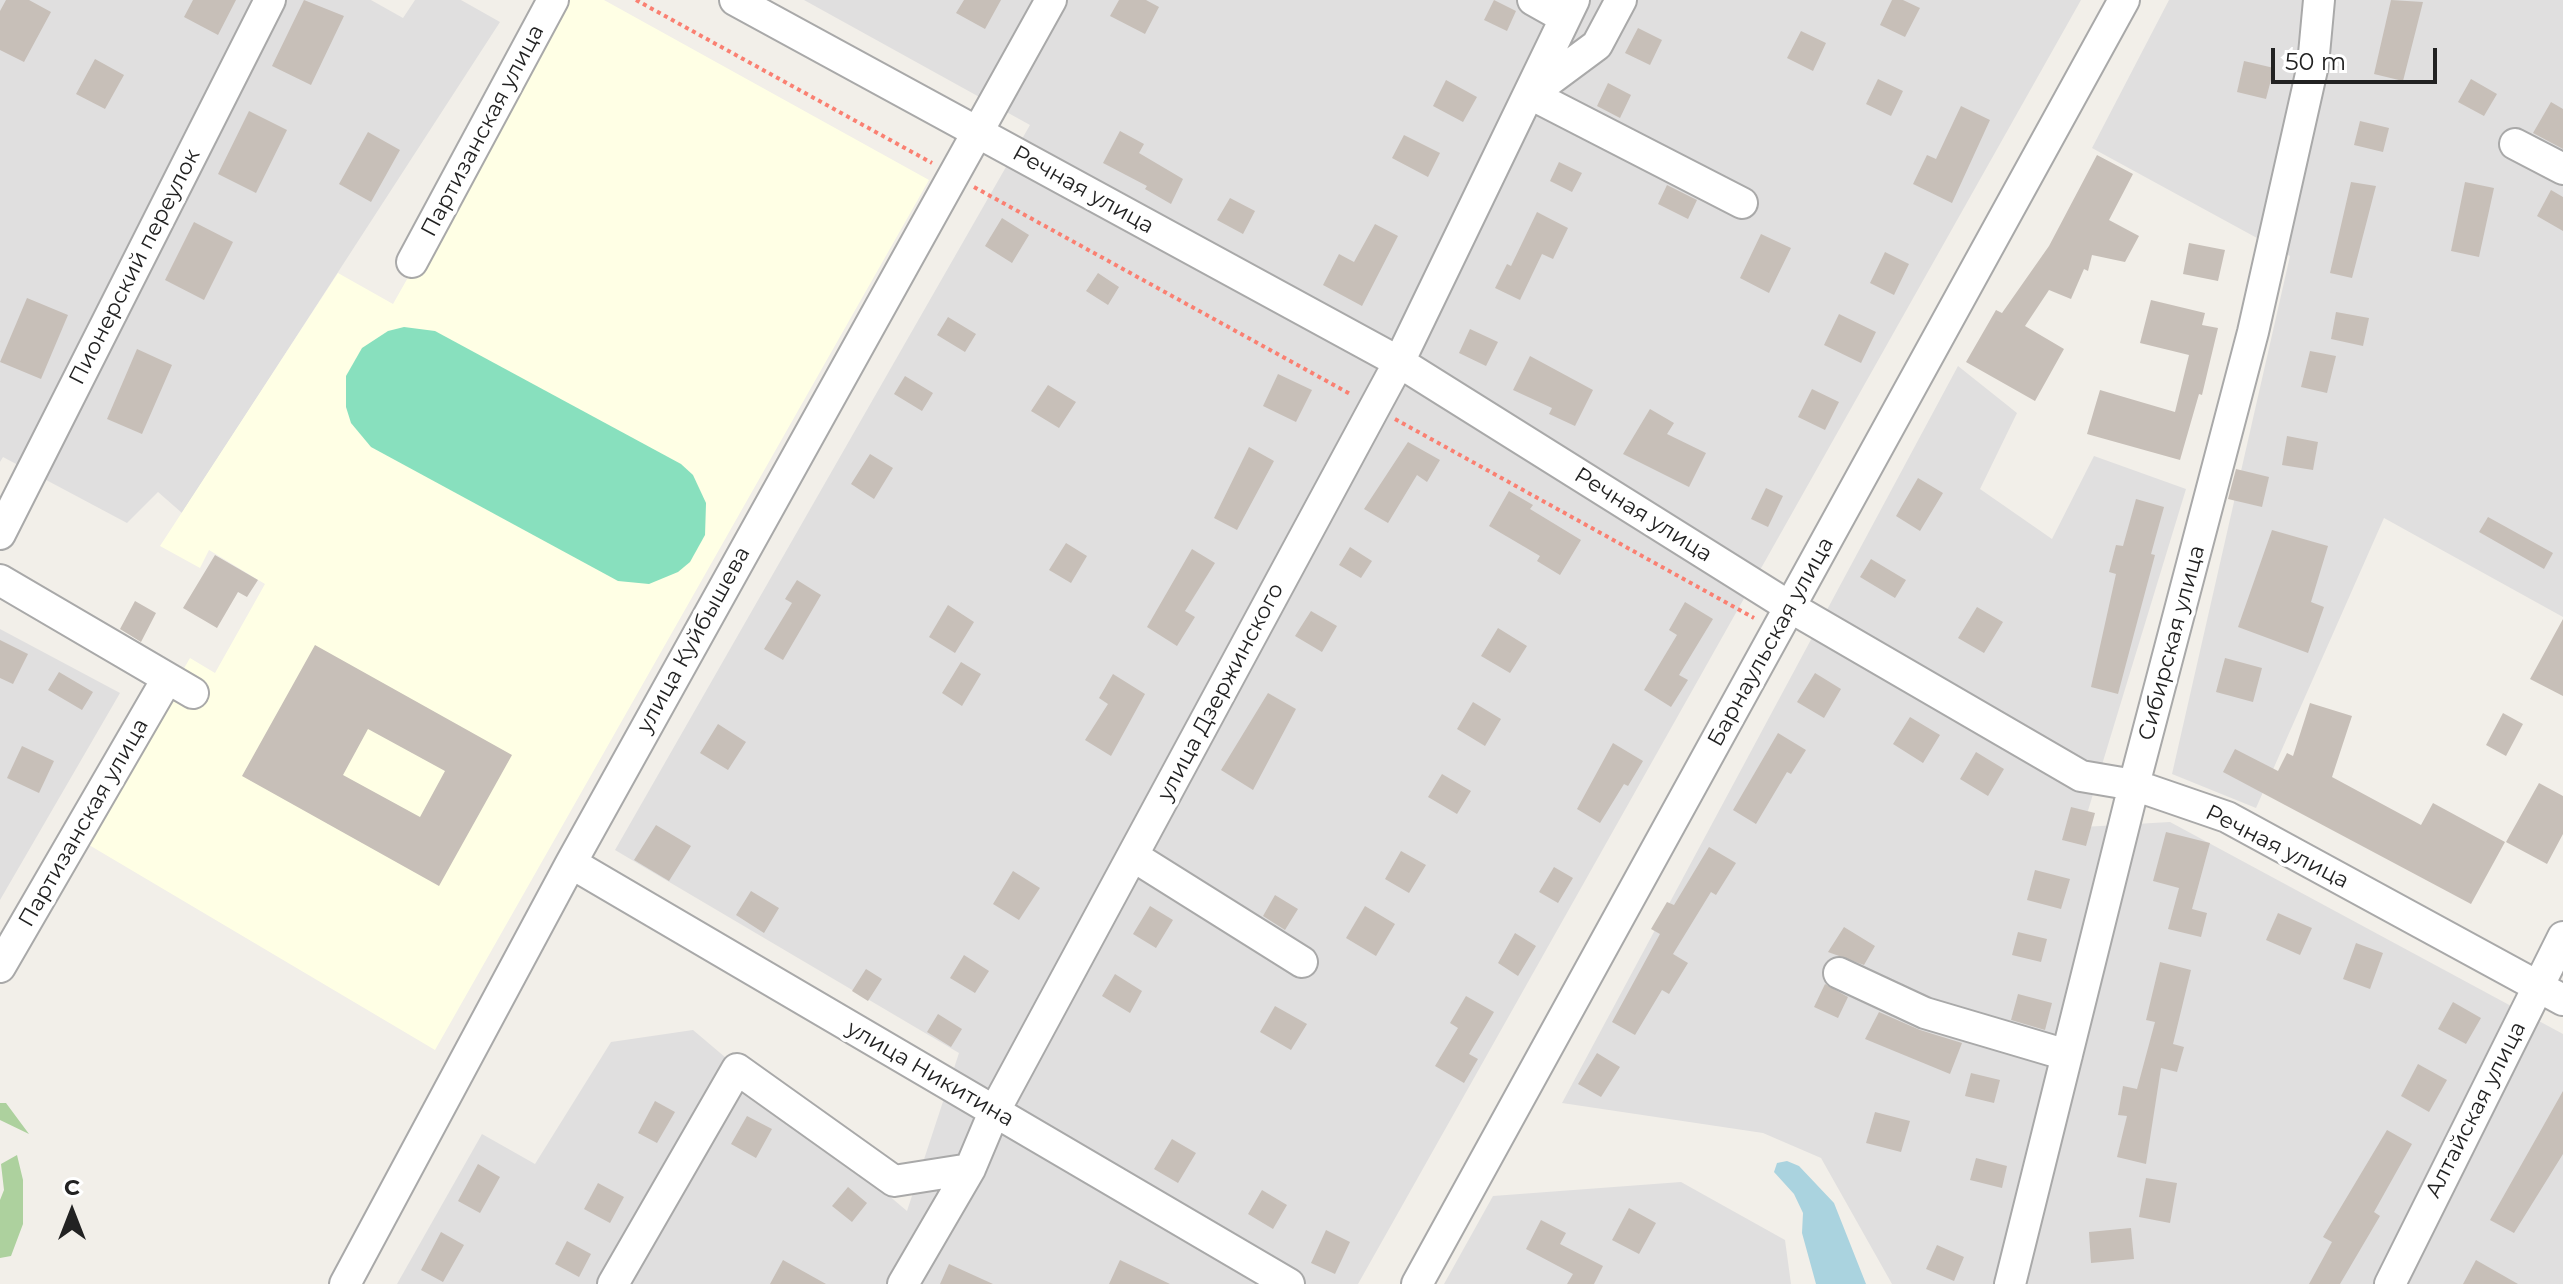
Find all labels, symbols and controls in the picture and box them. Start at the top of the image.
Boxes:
street label: Партизанская улица [416,21,550,241]
scale bar [2275,32,2441,82]
text: 50 m [2285,47,2346,76]
street label: Речная улица [1008,140,1158,240]
street label: Пионерский переулок [64,145,206,389]
street label: Речная улица [1569,462,1717,568]
street label: Барнаульская улица [1702,533,1840,751]
street label: улица Куйбышева [632,542,756,738]
street label: Сибирская улица [2133,542,2211,744]
street label: улица Дзержинского [1152,579,1290,805]
street label: Партизанская улица [14,714,154,932]
street label: Речная улица [2201,799,2353,895]
street label: улица Никитина [842,1015,1018,1133]
street label: Алтайская улица [2420,1017,2532,1203]
north arrow [32,1172,112,1252]
text: С [64,1174,80,1201]

